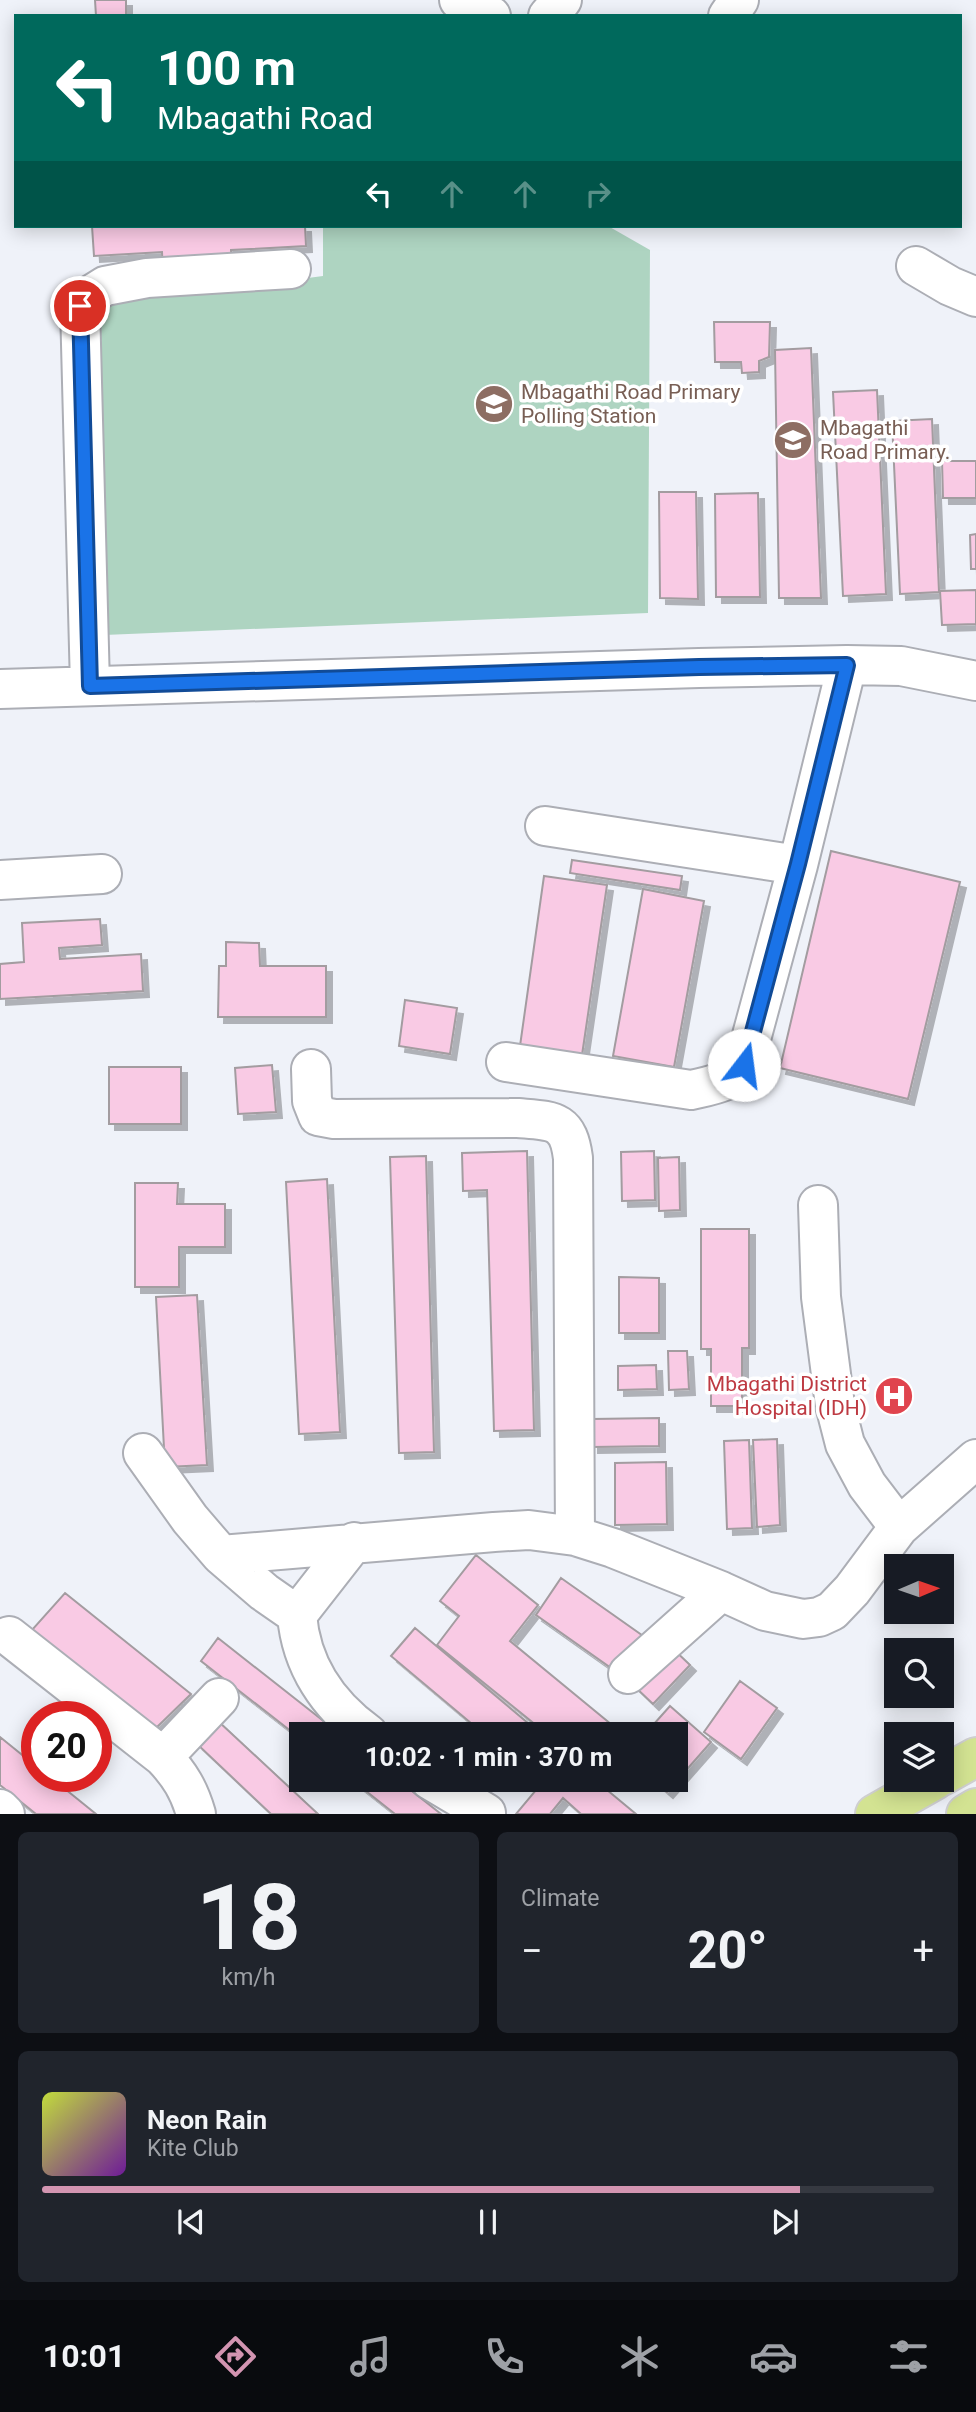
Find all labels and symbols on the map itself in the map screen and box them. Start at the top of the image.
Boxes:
pin [50,276,110,336]
place label: Mbagathi Road Primary Polling Station [521,380,741,428]
school or university icon: Mbagathi Road Primary Polling Station [473,383,515,425]
place label: Mbagathi Road Primary. [820,416,950,464]
school or university icon: Mbagathi Road Primary. [772,419,814,461]
position arrow [707,1028,781,1102]
place label: Mbagathi District Hospital (IDH) [707,1372,867,1420]
hospital icon: Mbagathi District Hospital (IDH) [873,1375,915,1417]
north arrow [884,1554,954,1624]
speed limit sign: 20 [21,1701,112,1792]

